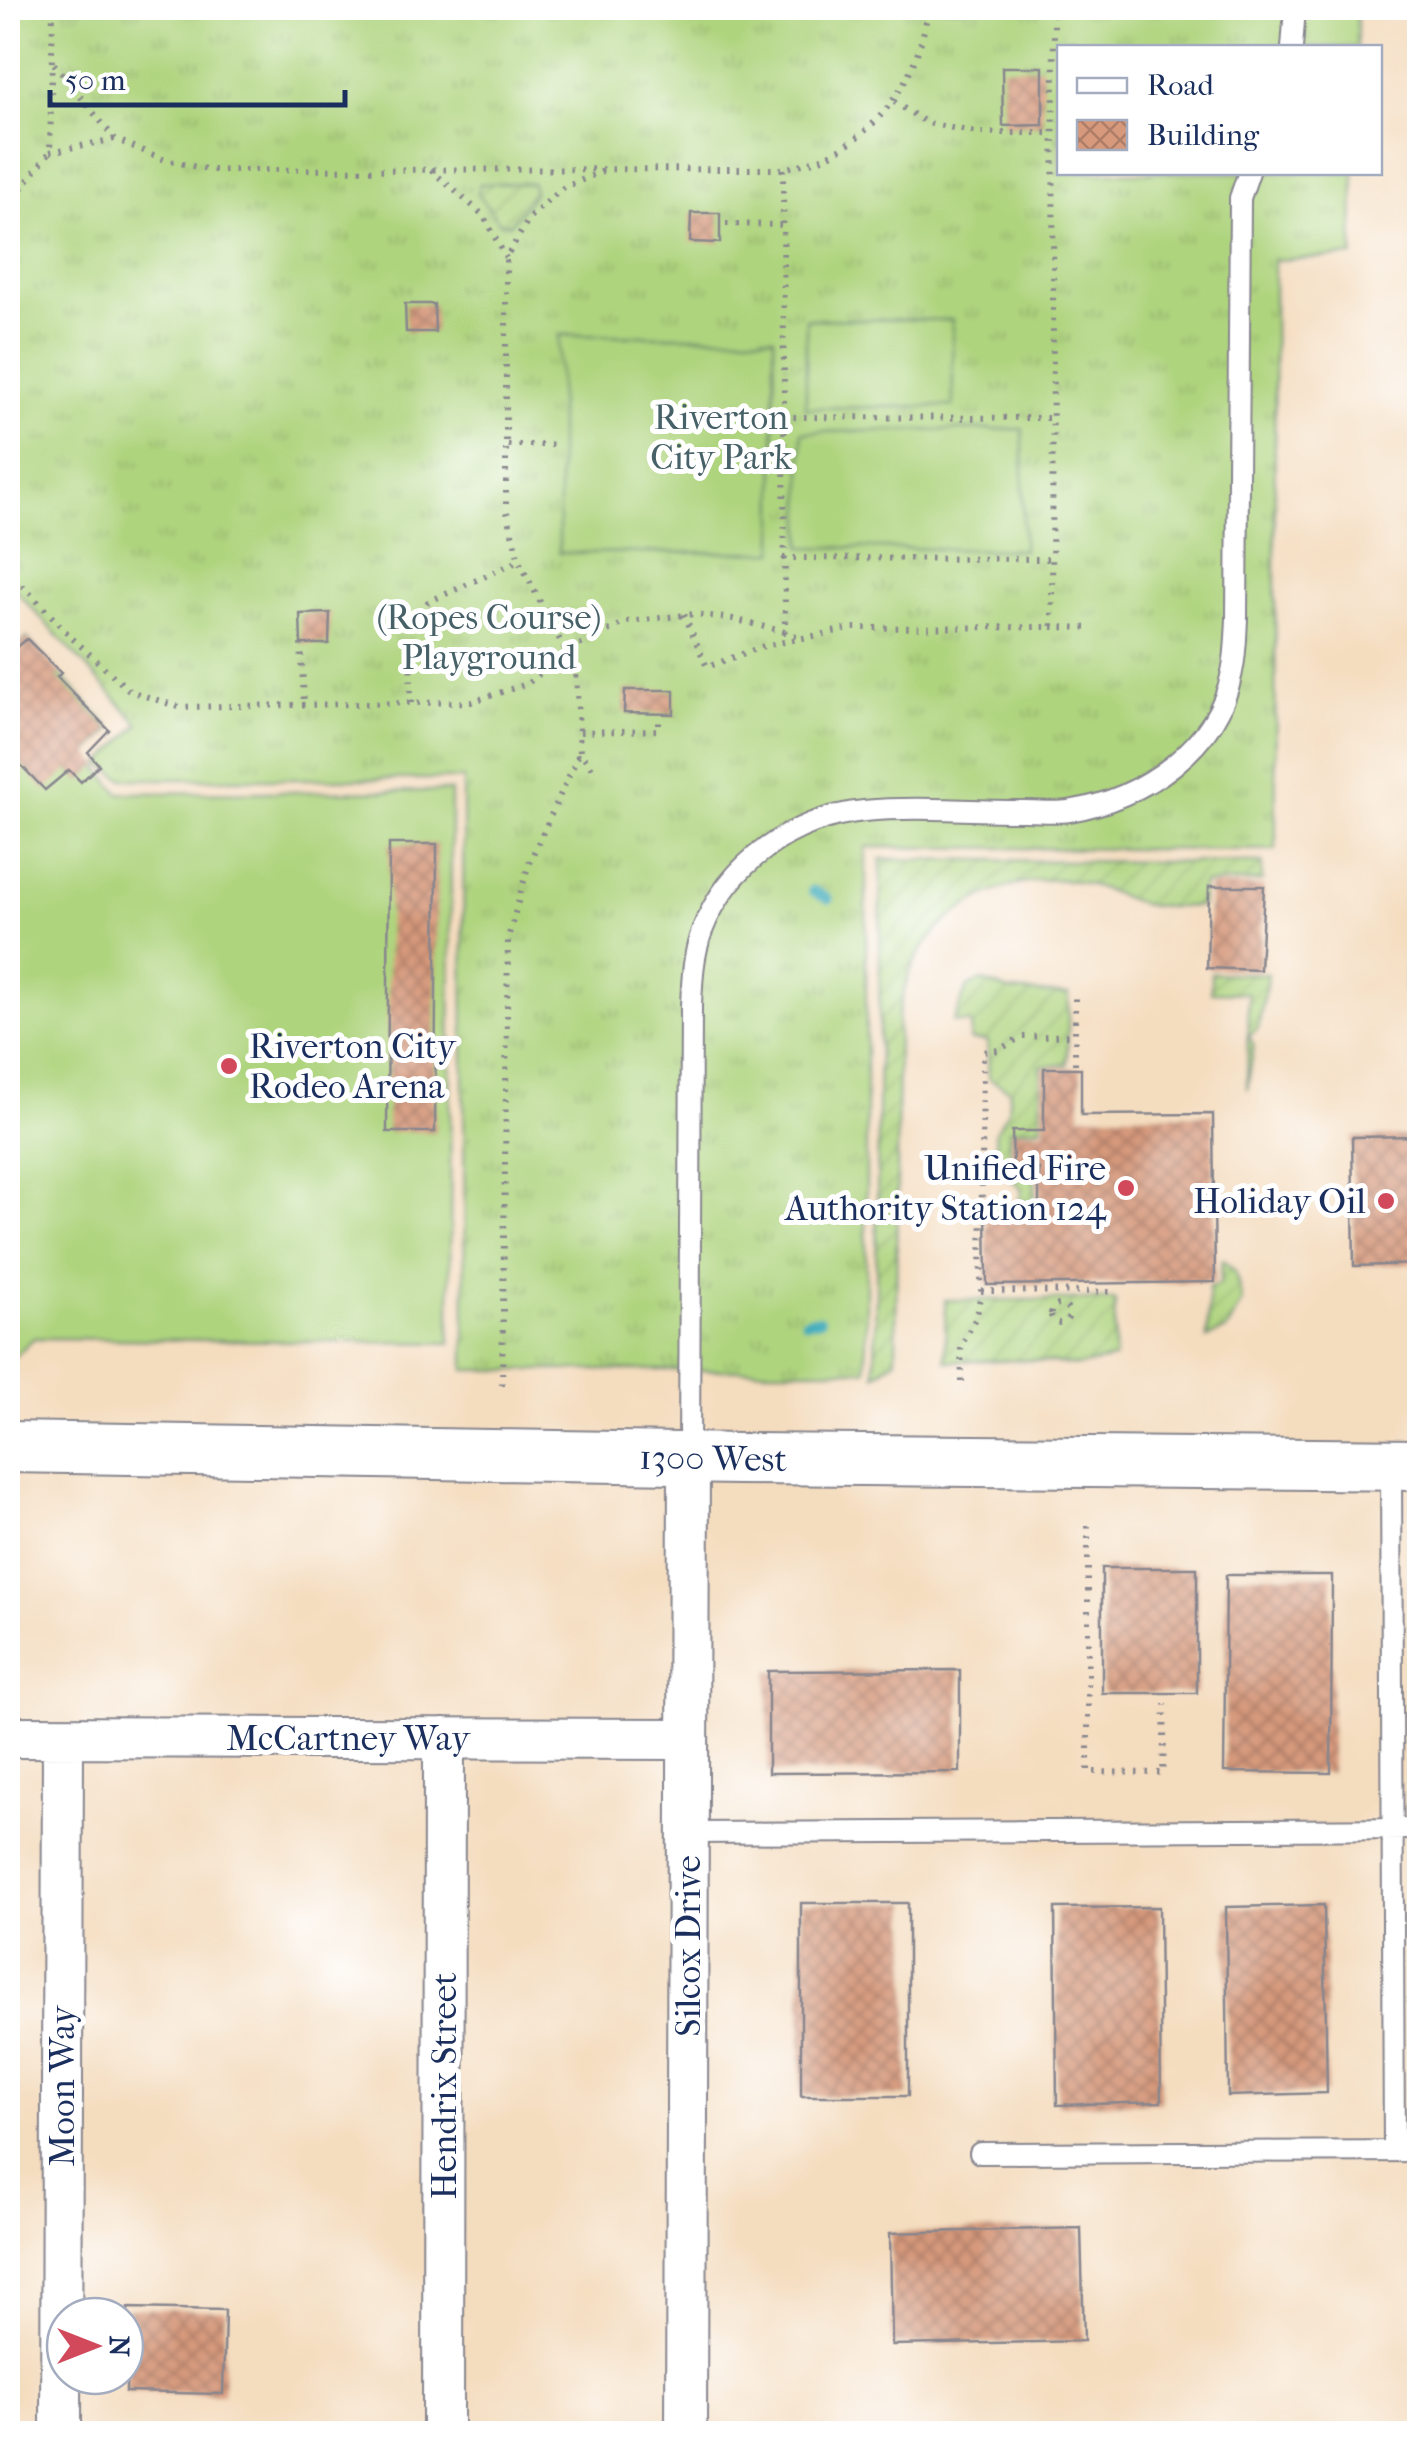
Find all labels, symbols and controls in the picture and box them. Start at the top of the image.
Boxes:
scale bar [50,45,345,107]
legend [1057,45,1382,175]
text: 50 m [65,63,126,98]
text: Road [1147,68,1214,103]
text: Building [1147,118,1260,153]
park label: Riverton City Park [650,397,793,478]
park label: (Ropes Course) Playground [377,597,601,678]
place label: Riverton City Rodeo Arena [249,1026,457,1107]
marker: Riverton City Rodeo Arena [218,1055,240,1077]
place label: Unified Fire Authority Station 124 [783,1148,1107,1229]
marker: Unified Fire Authority Station 124 [1115,1177,1137,1199]
place label: Holiday Oil [1193,1181,1366,1222]
marker: Holiday Oil [1375,1190,1397,1212]
street label: 1300 West [639,1437,788,1480]
street label: McCartney Way [226,1718,471,1759]
street label: Silcox Drive [668,1855,709,2037]
street label: Hendrix Street [424,1972,465,2200]
street label: Moon Way [42,2004,83,2166]
north arrow [45,2296,145,2396]
text: N [103,2335,136,2357]

